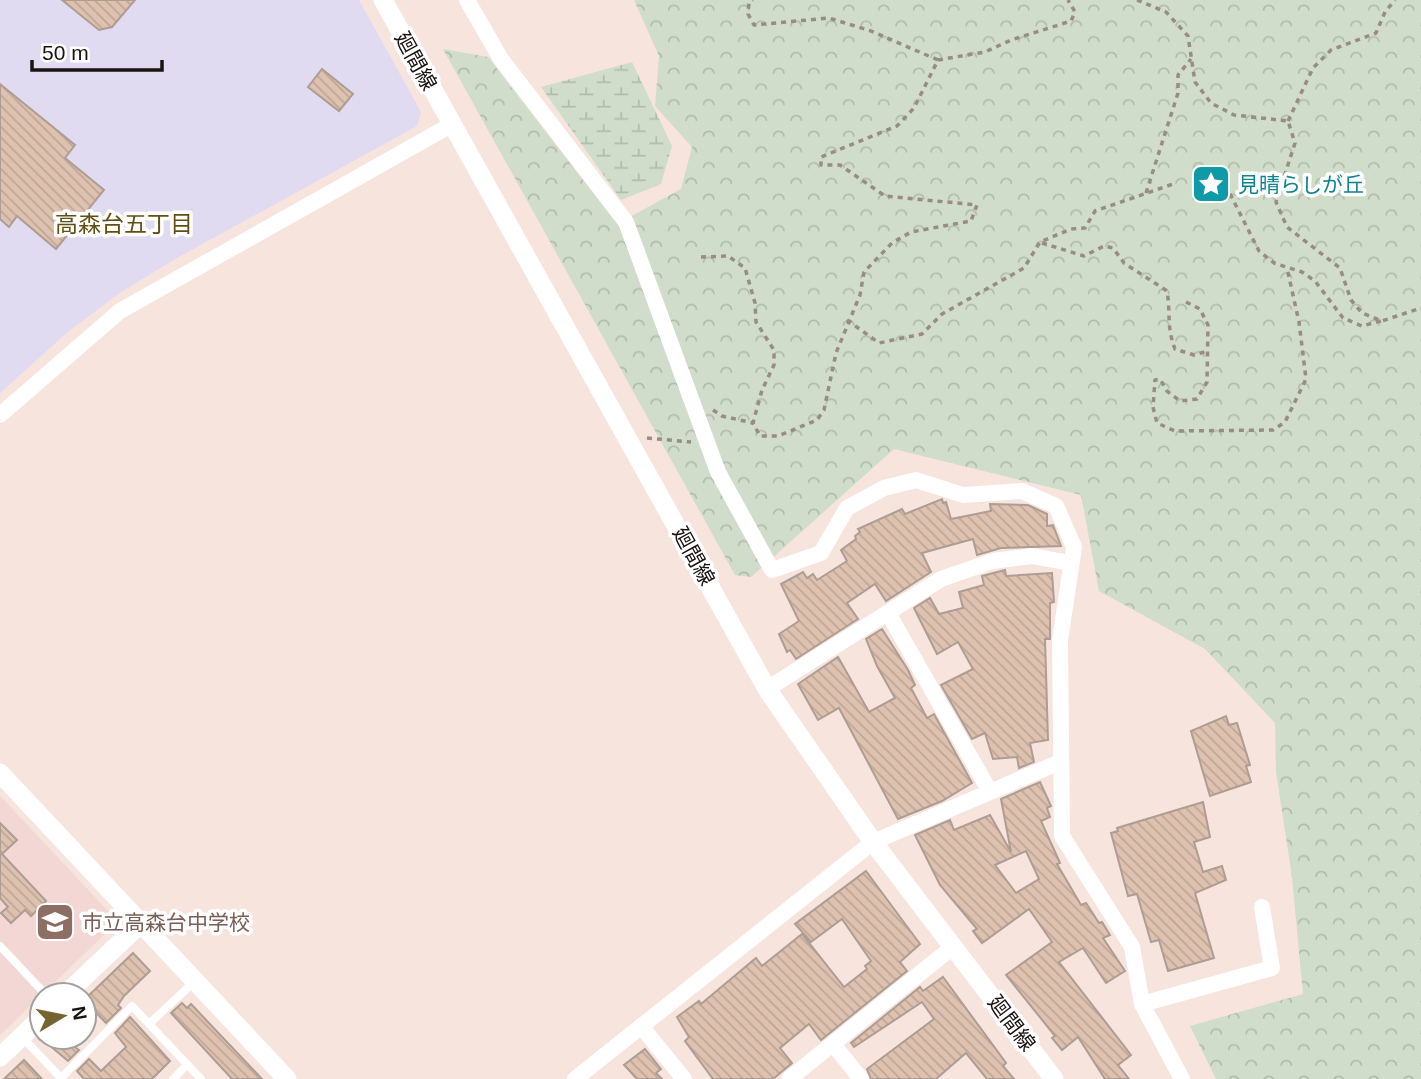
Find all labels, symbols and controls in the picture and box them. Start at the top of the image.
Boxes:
scale bar [32,28,161,72]
street label: 廻間線 [391,28,441,94]
text: 50 m [42,41,89,64]
place icon: 見晴らしが丘 [1190,163,1232,205]
place label: 見晴らしが丘 [1238,173,1364,196]
district label: 高森台五丁目 [55,211,193,237]
street label: 廻間線 [669,523,719,589]
school or university icon: 市立高森台中学校 [34,901,76,943]
place label: 市立高森台中学校 [82,911,250,934]
north arrow [28,981,98,1051]
street label: 廻間線 [984,991,1040,1055]
text: N [68,1005,91,1022]

